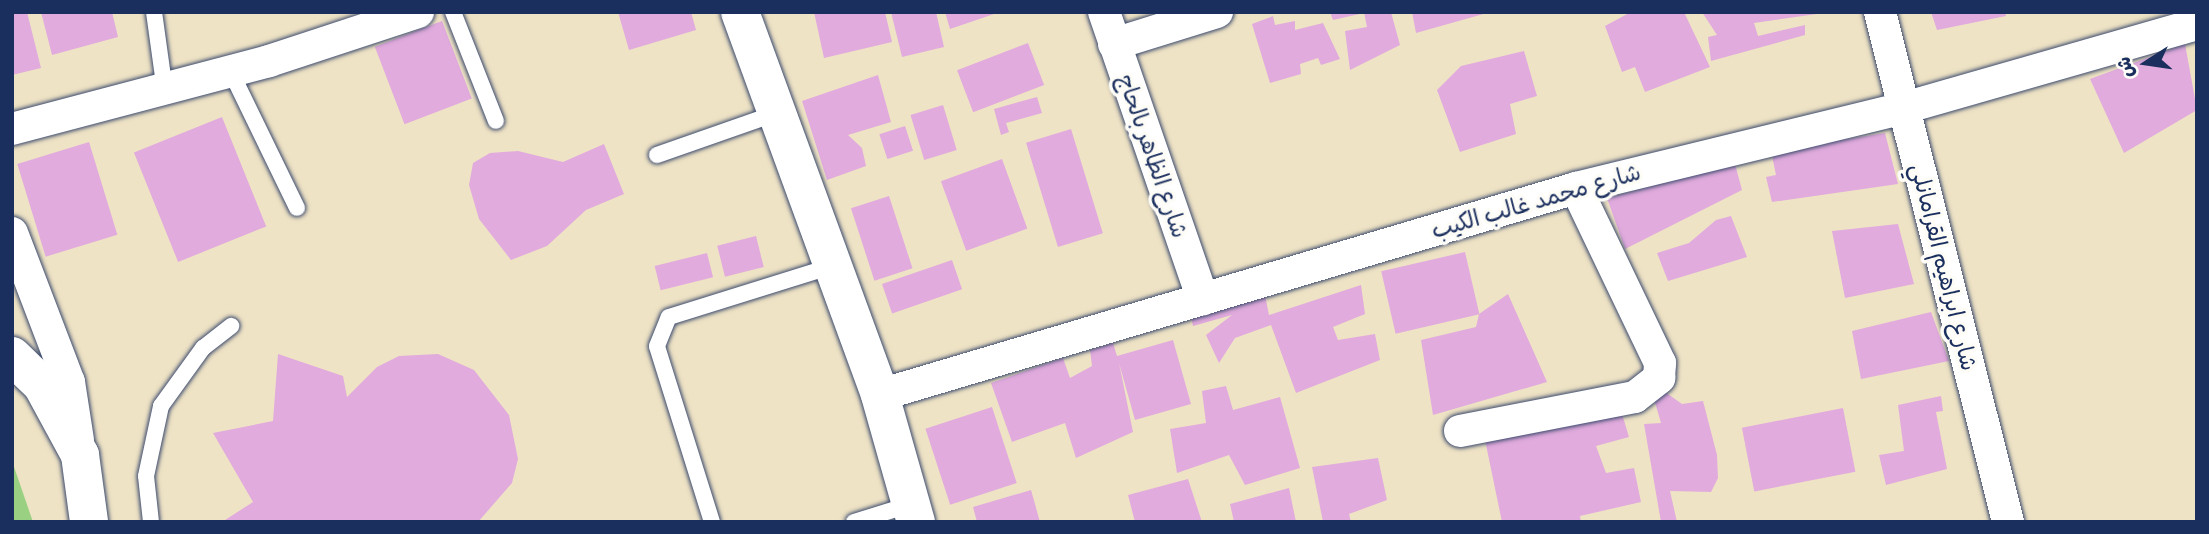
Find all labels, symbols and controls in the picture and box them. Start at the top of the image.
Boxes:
north arrow [2111,28,2181,98]
text: ش [2112,55,2138,80]
street label: شارع الظاهر بالحاج [1112,70,1194,242]
street label: شارع محمد غالب الكيب [1428,158,1644,244]
street label: شارع ابراهيم القرامانلي [1905,160,1983,374]

